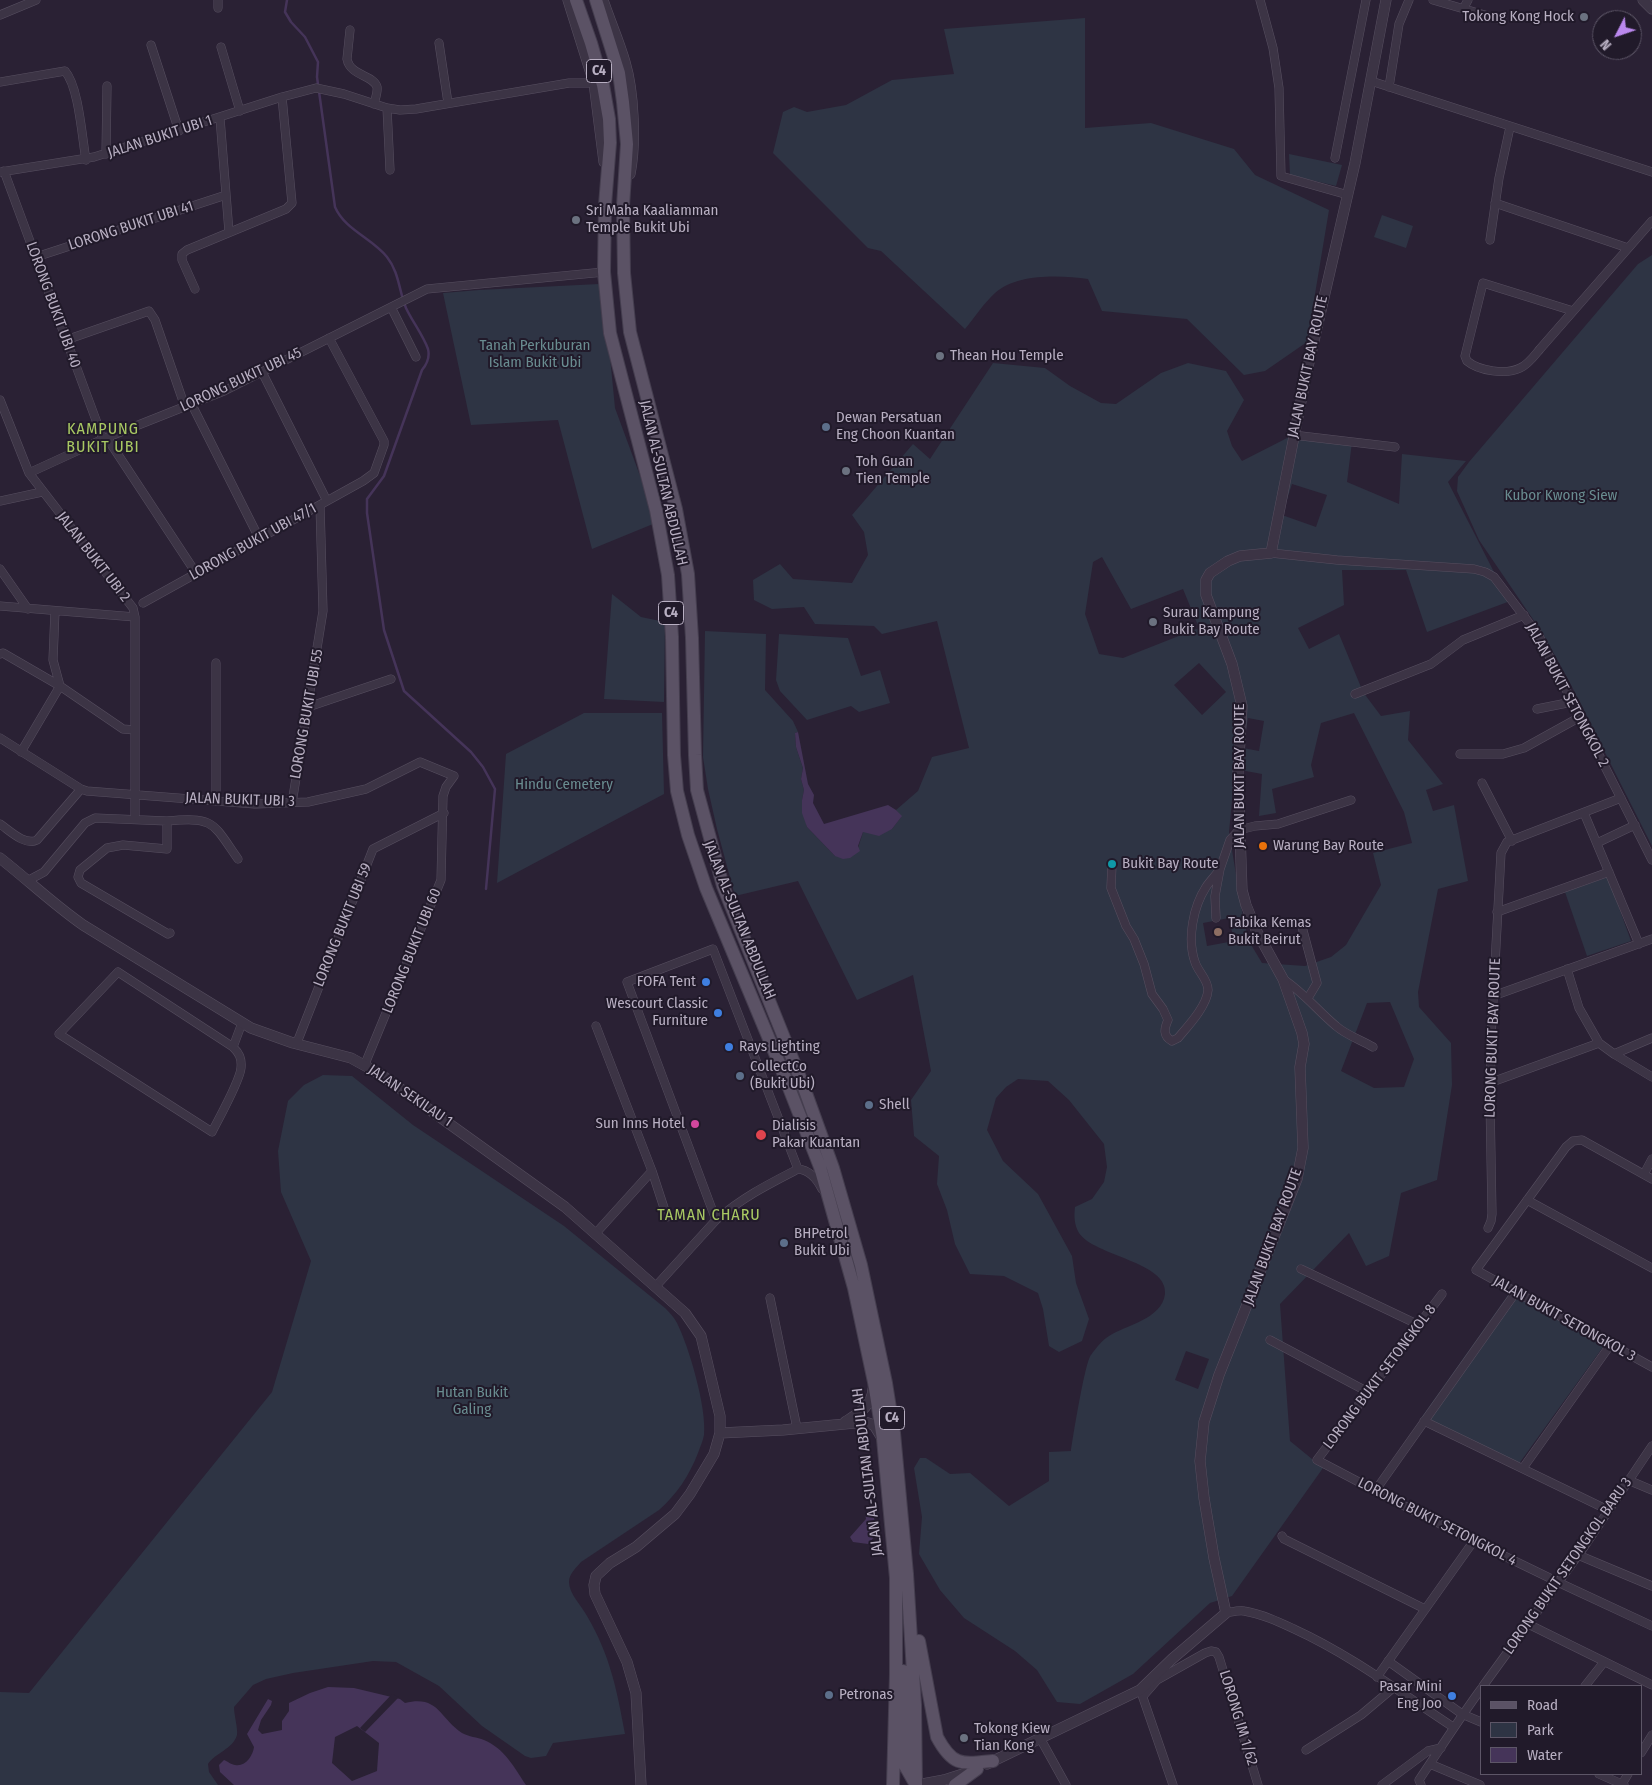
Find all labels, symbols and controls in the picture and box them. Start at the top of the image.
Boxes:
place label: Tokong Kong Hock [1462,8,1574,26]
north arrow [1592,10,1642,60]
marker: Tokong Kong Hock [1578,11,1590,23]
text: N [1597,36,1615,53]
road number: C4 [586,59,612,82]
street label: JALAN BUKIT UBI 1 [105,112,215,162]
street label: LORONG BUKIT UBI 41 [66,197,196,255]
place label: Sri Maha Kaaliamman Temple Bukit Ubi [586,202,718,237]
marker: Sri Maha Kaaliamman Temple Bukit Ubi [570,214,582,226]
street label: LORONG BUKIT UBI 40 [22,239,84,371]
street label: JALAN BUKIT BAY ROUTE [1284,294,1332,440]
park label: Tanah Perkuburan Islam Bukit Ubi [480,337,590,372]
street label: LORONG BUKIT UBI 45 [177,344,305,416]
place label: Thean Hou Temple [950,347,1064,365]
marker: Thean Hou Temple [934,350,946,362]
street label: JALAN AL-SULTAN ABDULLAH [635,398,691,568]
place label: Dewan Persatuan Eng Choon Kuantan [836,409,955,444]
district label: KAMPUNG BUKIT UBI [65,420,141,458]
marker: Dewan Persatuan Eng Choon Kuantan [820,421,832,433]
place label: Toh Guan Tien Temple [856,453,930,488]
marker: Toh Guan Tien Temple [840,465,852,477]
park label: Kubor Kwong Siew [1505,487,1617,505]
street label: LORONG BUKIT UBI 47/1 [186,500,320,584]
street label: JALAN BUKIT UBI 2 [52,508,134,606]
road number: C4 [658,602,684,624]
place label: Surau Kampung Bukit Bay Route [1163,604,1260,639]
marker: Surau Kampung Bukit Bay Route [1147,616,1159,628]
street label: JALAN BUKIT SETONGKOL 2 [1521,620,1613,770]
street label: LORONG BUKIT UBI 55 [287,648,327,780]
street label: JALAN BUKIT BAY ROUTE [1231,703,1249,849]
park label: Hindu Cemetery [515,776,613,794]
street label: JALAN BUKIT UBI 3 [185,789,295,811]
place label: Warung Bay Route [1273,837,1384,855]
street label: JALAN AL-SULTAN ABDULLAH [699,838,779,1002]
marker: Warung Bay Route [1257,840,1269,852]
place label: Bukit Bay Route [1122,855,1219,873]
marker: Bukit Bay Route [1106,858,1118,870]
street label: LORONG BUKIT UBI 59 [310,860,376,990]
street label: LORONG BUKIT UBI 60 [379,886,445,1016]
place label: Tabika Kemas Bukit Beirut [1228,914,1311,949]
marker: Tabika Kemas Bukit Beirut [1212,926,1224,938]
street label: LORONG BUKIT BAY ROUTE [1481,958,1505,1118]
place label: FOFA Tent [637,973,696,991]
marker: FOFA Tent [700,976,712,988]
place label: Wescourt Classic Furniture [606,995,708,1030]
marker: Wescourt Classic Furniture [712,1007,724,1019]
place label: Rays Lighting [739,1038,820,1056]
marker: Rays Lighting [723,1041,735,1053]
place label: CollectCo (Bukit Ubi) [750,1058,815,1093]
street label: JALAN SEKILAU 1 [364,1061,456,1131]
marker: CollectCo (Bukit Ubi) [734,1070,746,1082]
place label: Shell [879,1096,910,1114]
marker: Shell [863,1099,875,1111]
place label: Sun Inns Hotel [596,1115,685,1133]
place label: Dialisis Pakar Kuantan [772,1117,860,1152]
marker: Sun Inns Hotel [689,1118,701,1130]
marker: Dialisis Pakar Kuantan [754,1128,768,1142]
street label: JALAN BUKIT BAY ROUTE [1240,1166,1306,1308]
district label: TAMAN CHARU [656,1206,762,1226]
place label: BHPetrol Bukit Ubi [794,1225,850,1260]
marker: BHPetrol Bukit Ubi [778,1237,790,1249]
street label: JALAN BUKIT SETONGKOL 3 [1489,1272,1639,1366]
street label: LORONG BUKIT SETONGKOL 8 [1320,1301,1440,1453]
park label: Hutan Bukit Galing [436,1384,508,1419]
street label: JALAN AL-SULTAN ABDULLAH [849,1387,887,1557]
road number: C4 [880,1406,904,1430]
street label: LORONG BUKIT SETONGKOL 4 [1354,1474,1520,1570]
street label: LORONG BUKIT SETONGKOL BARU 3 [1500,1474,1636,1658]
street label: LORONG IM 1/62 [1215,1668,1261,1768]
place label: Pasar Mini Eng Joo [1379,1678,1442,1713]
legend [1480,1685,1642,1775]
place label: Petronas [839,1686,893,1704]
marker: Petronas [823,1689,835,1701]
marker: Pasar Mini Eng Joo [1446,1690,1458,1702]
text: Road [1527,1696,1558,1714]
place label: Tokong Kiew Tian Kong [974,1720,1050,1755]
text: Park [1527,1721,1554,1739]
marker: Tokong Kiew Tian Kong [958,1732,970,1744]
text: Water [1527,1746,1562,1764]

